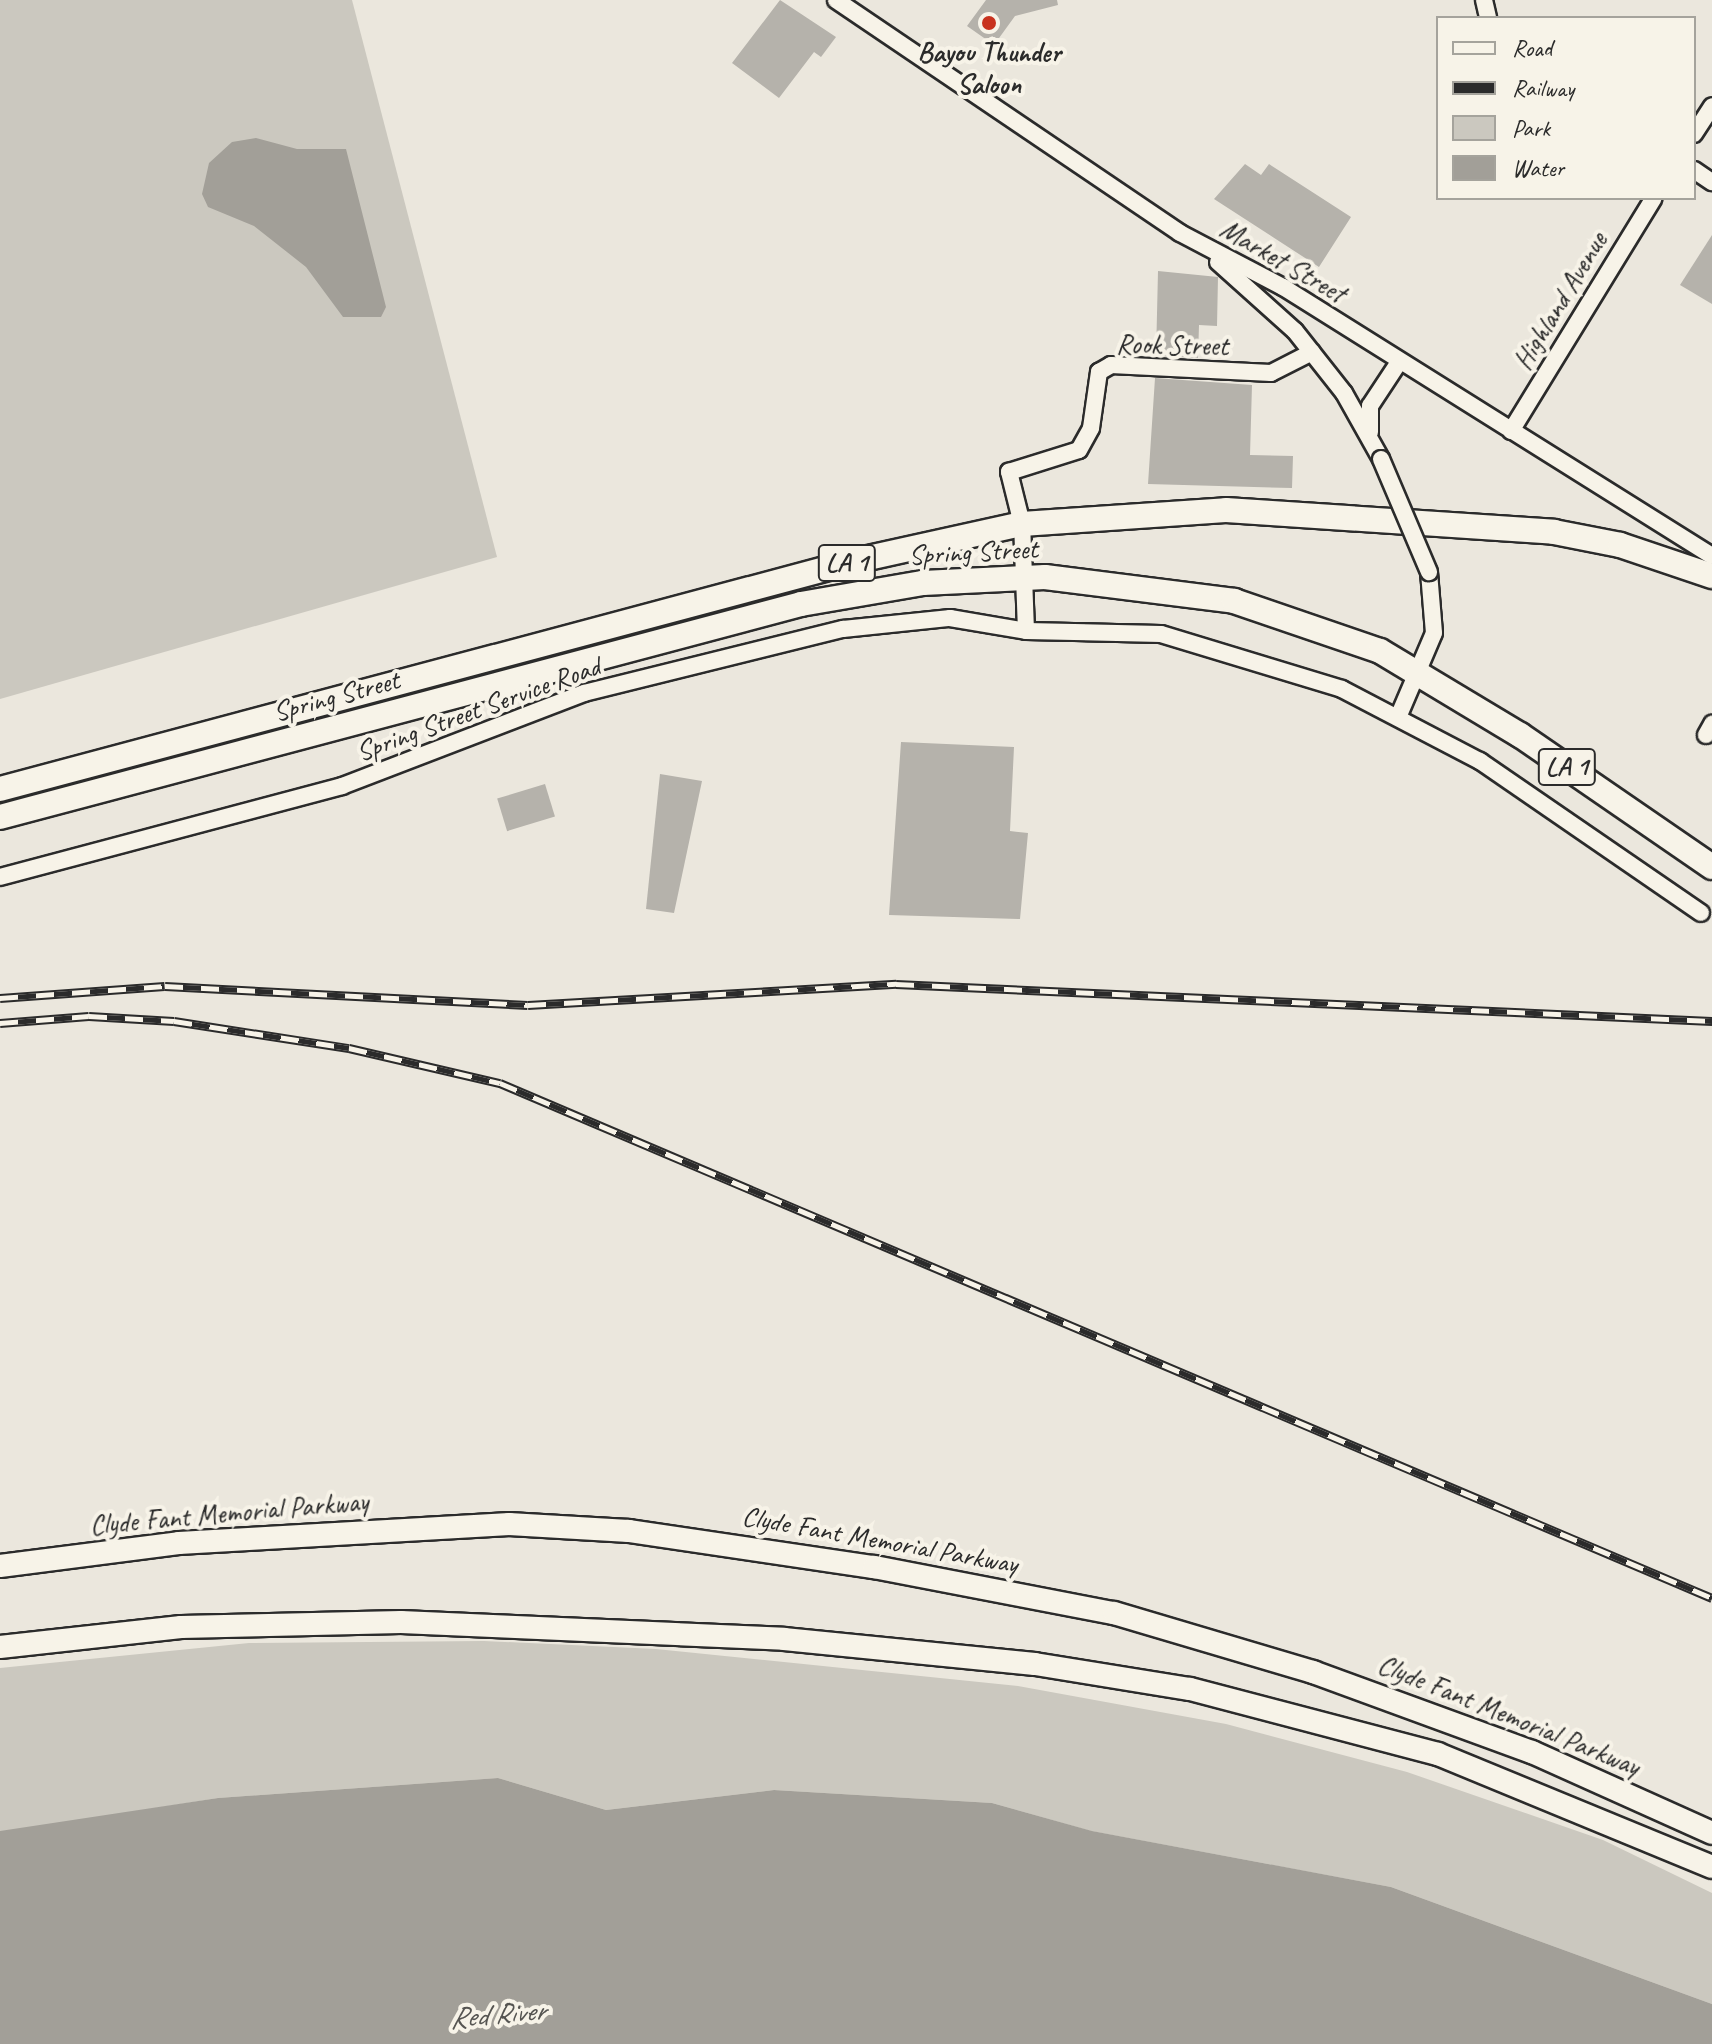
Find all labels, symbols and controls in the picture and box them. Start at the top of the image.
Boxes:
marker: Bayou Thunder Saloon [980,14,998,32]
legend [1436,16,1696,200]
text: Road [1512,33,1552,63]
place label: Bayou Thunder Saloon [917,35,1061,101]
text: Railway [1512,73,1574,103]
text: Park [1512,113,1550,143]
text: Water [1512,153,1564,183]
street label: Market Street [1214,212,1352,310]
street label: Highland Avenue [1506,226,1614,376]
street label: Rook Street [1115,327,1229,363]
street label: Spring Street [907,532,1039,572]
road number: LA 1 [817,541,877,585]
street label: Spring Street Service Road [352,649,604,769]
street label: Spring Street [269,663,403,729]
road number: LA 1 [1537,745,1597,789]
street label: Clyde Fant Memorial Parkway [88,1484,370,1542]
street label: Clyde Fant Memorial Parkway [739,1499,1021,1581]
street label: Clyde Fant Memorial Parkway [1373,1647,1645,1783]
water label: Red River [447,1992,547,2036]

